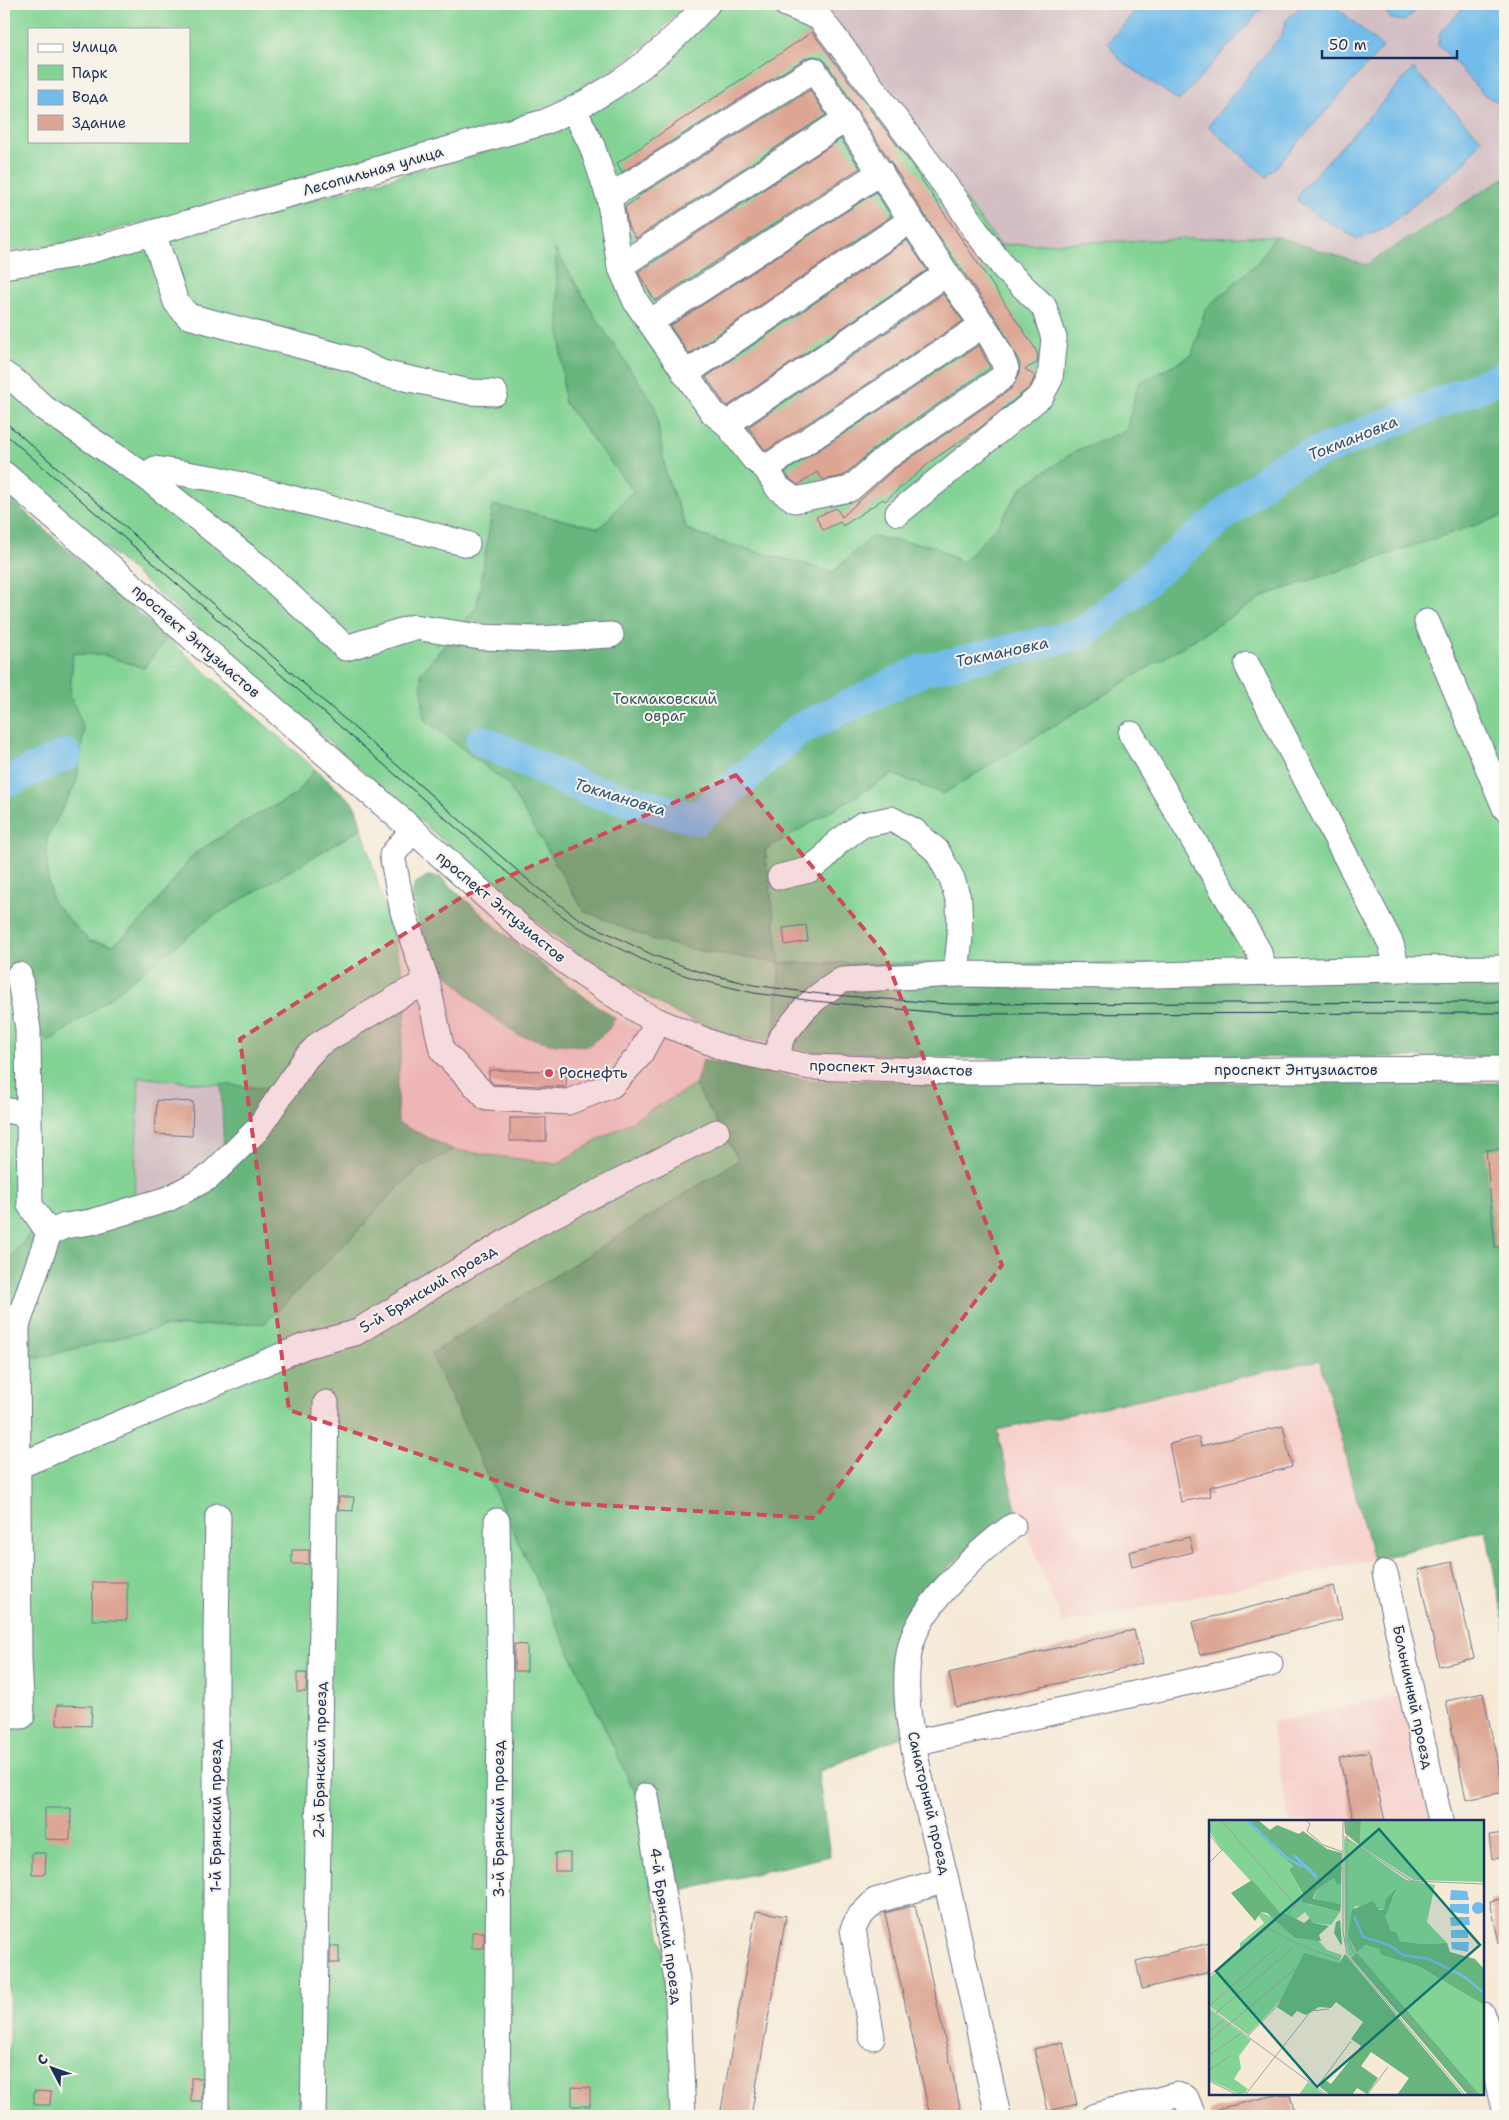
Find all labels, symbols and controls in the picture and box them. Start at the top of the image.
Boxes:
legend [28,28,190,142]
scale bar [1322,28,1456,60]
text: 50 m [1329,35,1367,55]
text: Улица [72,37,118,57]
text: Парк [72,63,108,83]
text: Вода [72,87,109,107]
text: Здание [72,113,126,133]
street label: Лесопильная улица [300,141,446,201]
water label: Токмановка [1305,410,1401,465]
street label: проспект Энтузиастов [128,580,264,702]
water label: Токмановка [953,632,1051,672]
park label: Токмаковский овраг [613,689,718,726]
water label: Токмановка [572,773,668,821]
street label: проспект Энтузиастов [432,847,570,967]
street label: проспект Энтузиастов [809,1055,973,1081]
street label: проспект Энтузиастов [1214,1060,1378,1080]
place label: Роснефть [559,1063,628,1083]
marker: Роснефть [543,1067,555,1079]
street label: 5-й Брянский проезд [356,1240,501,1338]
street label: Больничный проезд [1388,1623,1438,1771]
street label: 2-й Брянский проезд [309,1681,331,1839]
street label: Санаторный проезд [903,1729,955,1877]
street label: 1-й Брянский проезд [206,1739,226,1893]
street label: 3-й Брянский проезд [489,1740,509,1898]
inset map [1209,1820,1484,2095]
street label: 4-й Брянский проезд [645,1846,687,2006]
north arrow [28,2042,78,2092]
text: С [33,2050,52,2069]

